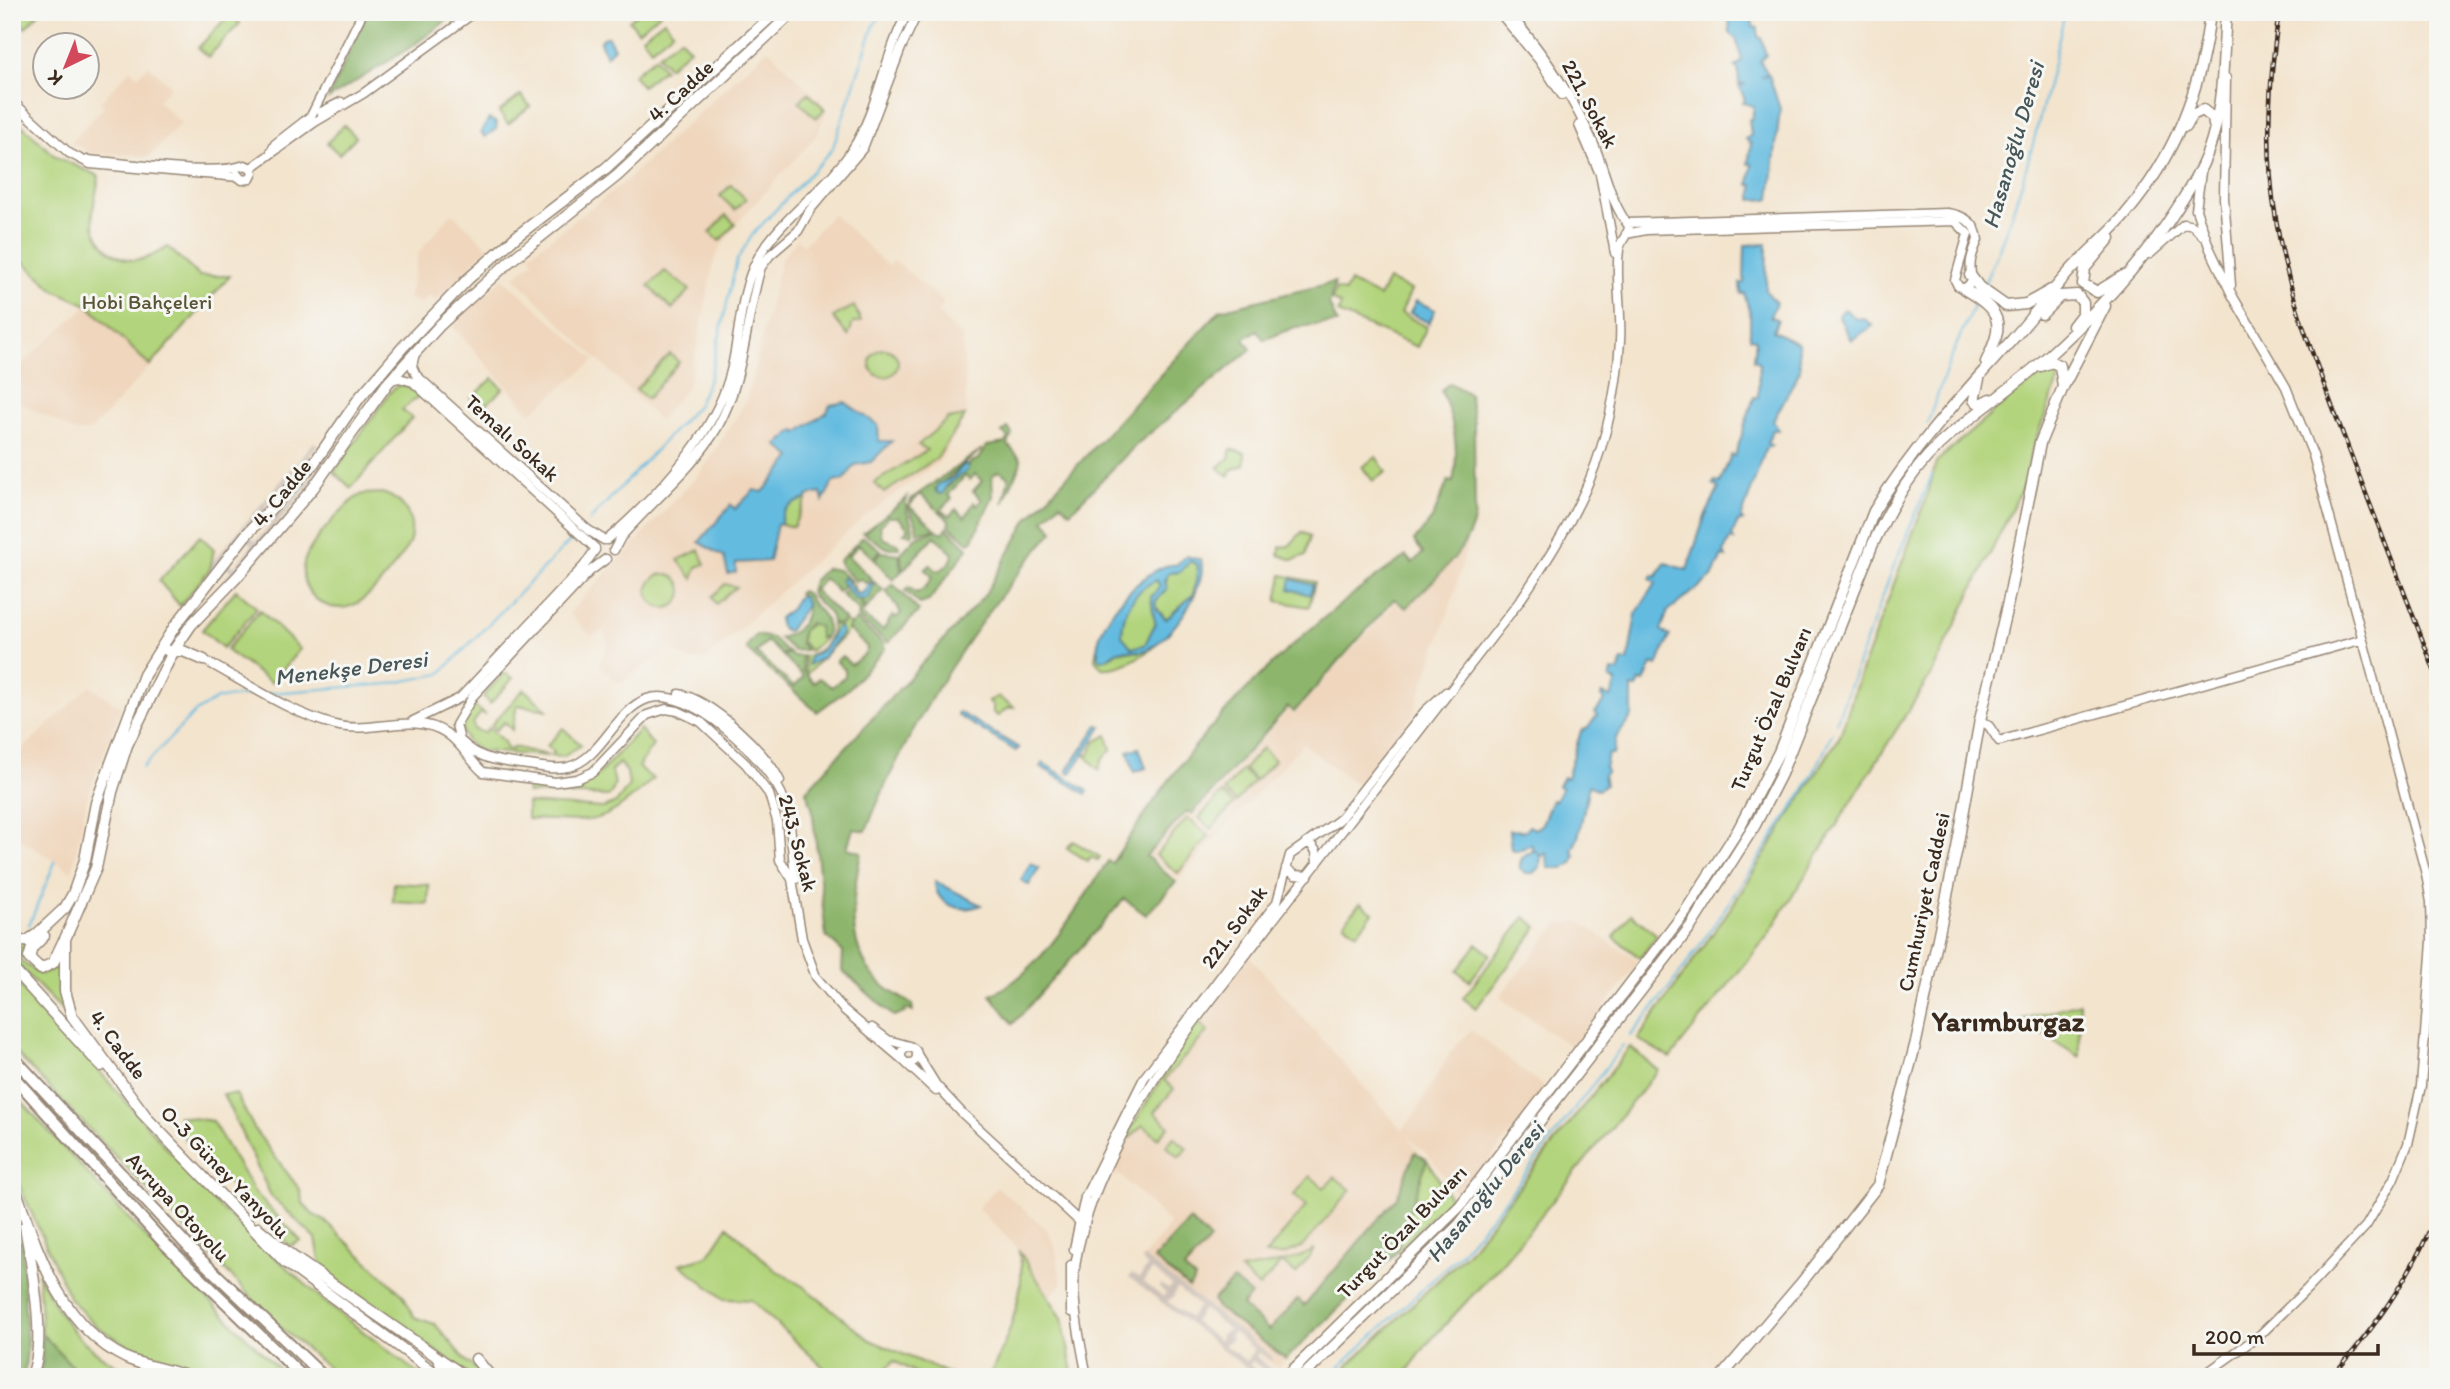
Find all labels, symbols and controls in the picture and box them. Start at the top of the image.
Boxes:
north arrow [32,32,102,102]
street label: 4. Cadde [643,54,718,127]
street label: 221. Sokak [1557,55,1624,152]
water label: Hasanoğlu Deresi [1976,56,2051,232]
text: K [42,65,67,91]
park label: Hobi Bahçeleri [82,289,212,314]
street label: Temalı Sokak [460,389,565,487]
street label: 4. Cadde [247,454,316,532]
street label: Turgut Özal Bulvarı [1725,623,1816,795]
water label: Menekşe Deresi [273,644,431,691]
street label: 243. Sokak [774,792,824,894]
street label: Cumhuriyet Caddesi [1892,810,1955,994]
street label: 221. Sokak [1195,880,1272,973]
district label: Yarımburgaz [1931,1004,2084,1038]
street label: 4. Cadde [84,1005,152,1084]
street label: O-3 Güney Yanyolu [156,1100,295,1243]
water label: Hasanoğlu Deresi [1420,1115,1551,1268]
street label: Avrupa Otoyolu [121,1147,235,1267]
street label: Turgut Özal Bulvarı [1332,1160,1472,1304]
scale bar [2194,1312,2378,1356]
text: 200 m [2205,1324,2265,1349]

